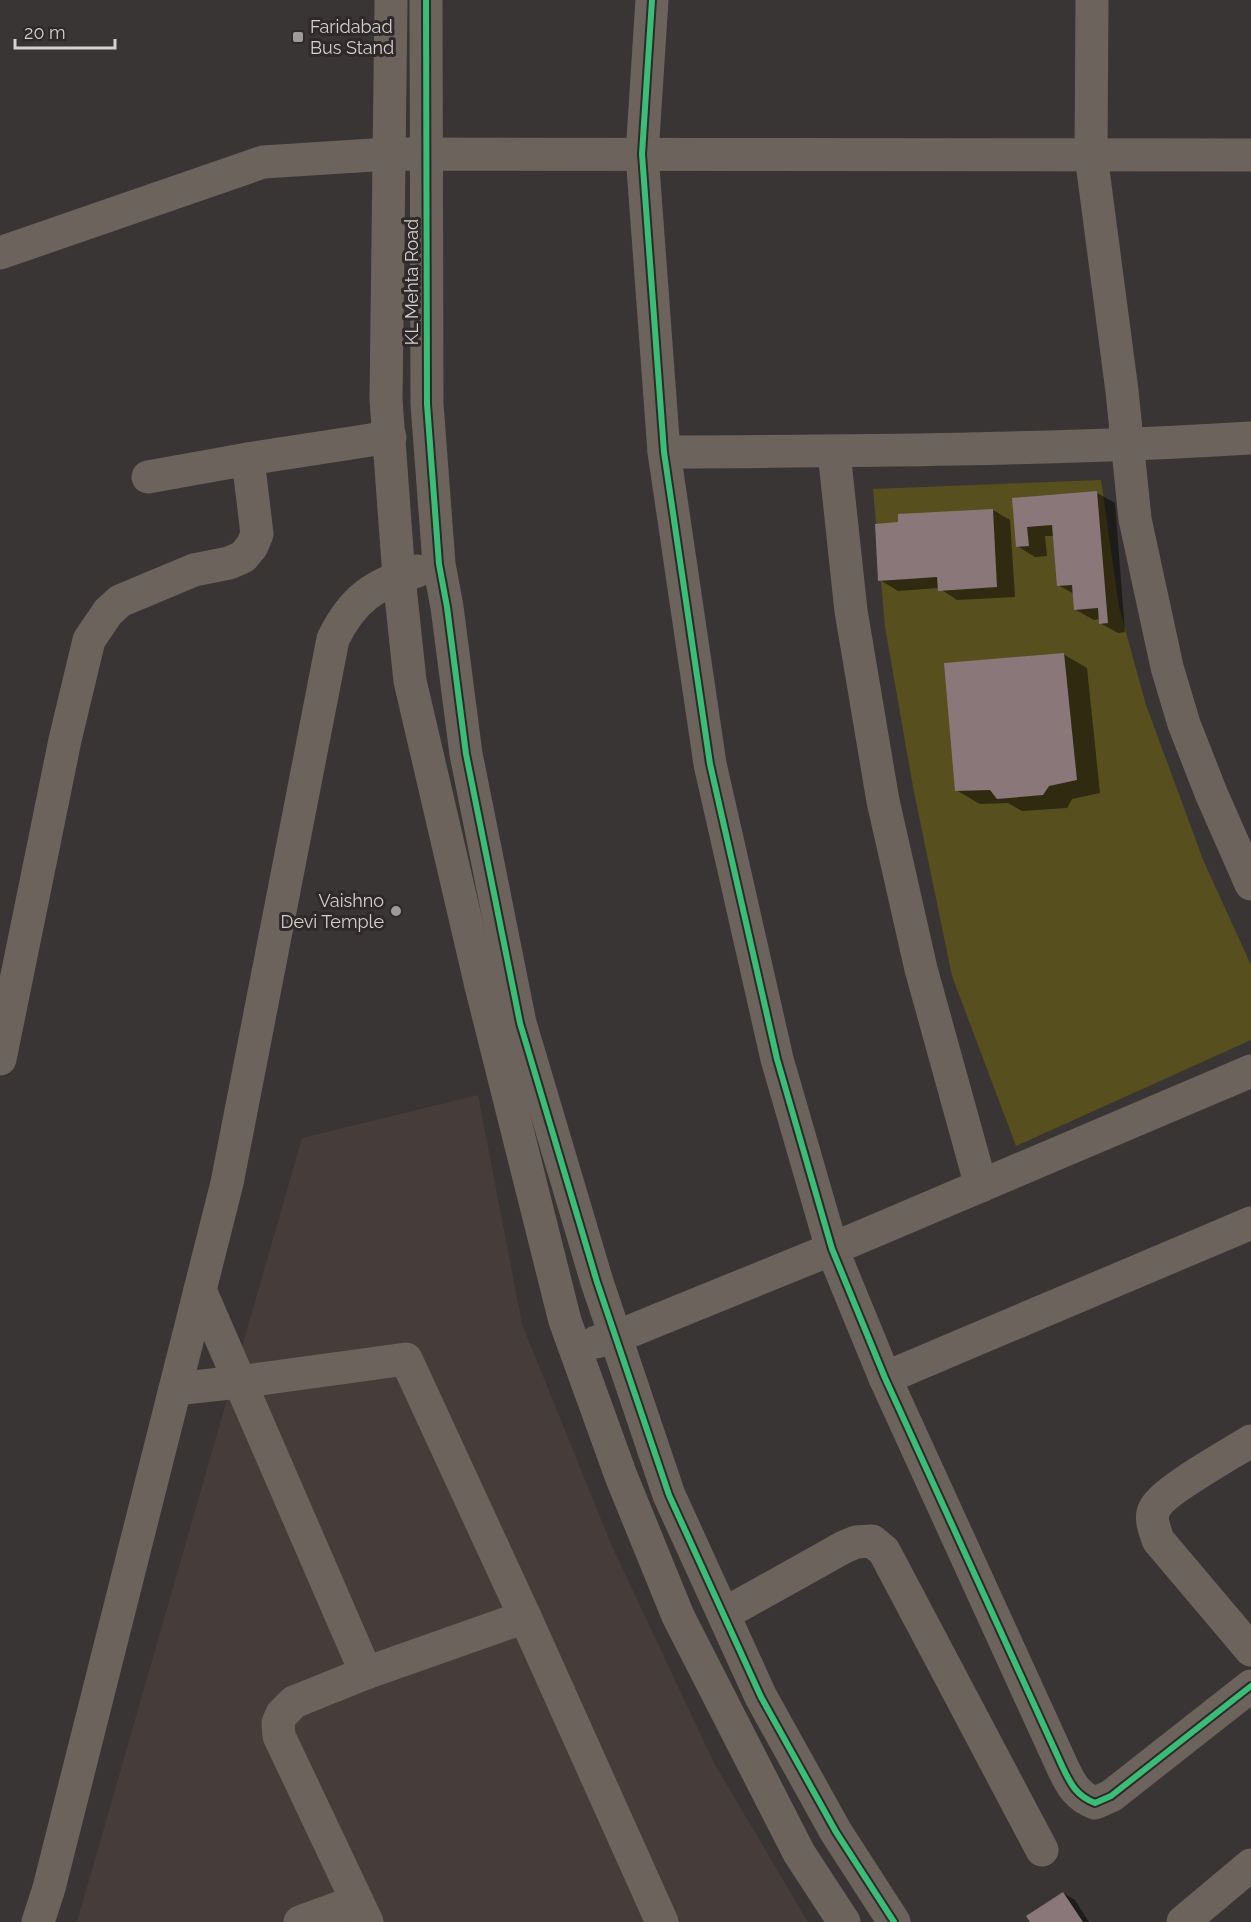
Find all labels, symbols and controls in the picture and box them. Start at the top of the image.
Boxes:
scale bar [15,12,116,50]
place label: Faridabad Bus Stand [310,16,394,58]
text: 20 m [24,22,66,43]
marker: Faridabad Bus Stand [291,30,305,44]
street label: KL Mehta Road [401,219,422,345]
place label: Vaishno Devi Temple [281,890,384,932]
marker: Vaishno Devi Temple [389,904,403,918]

